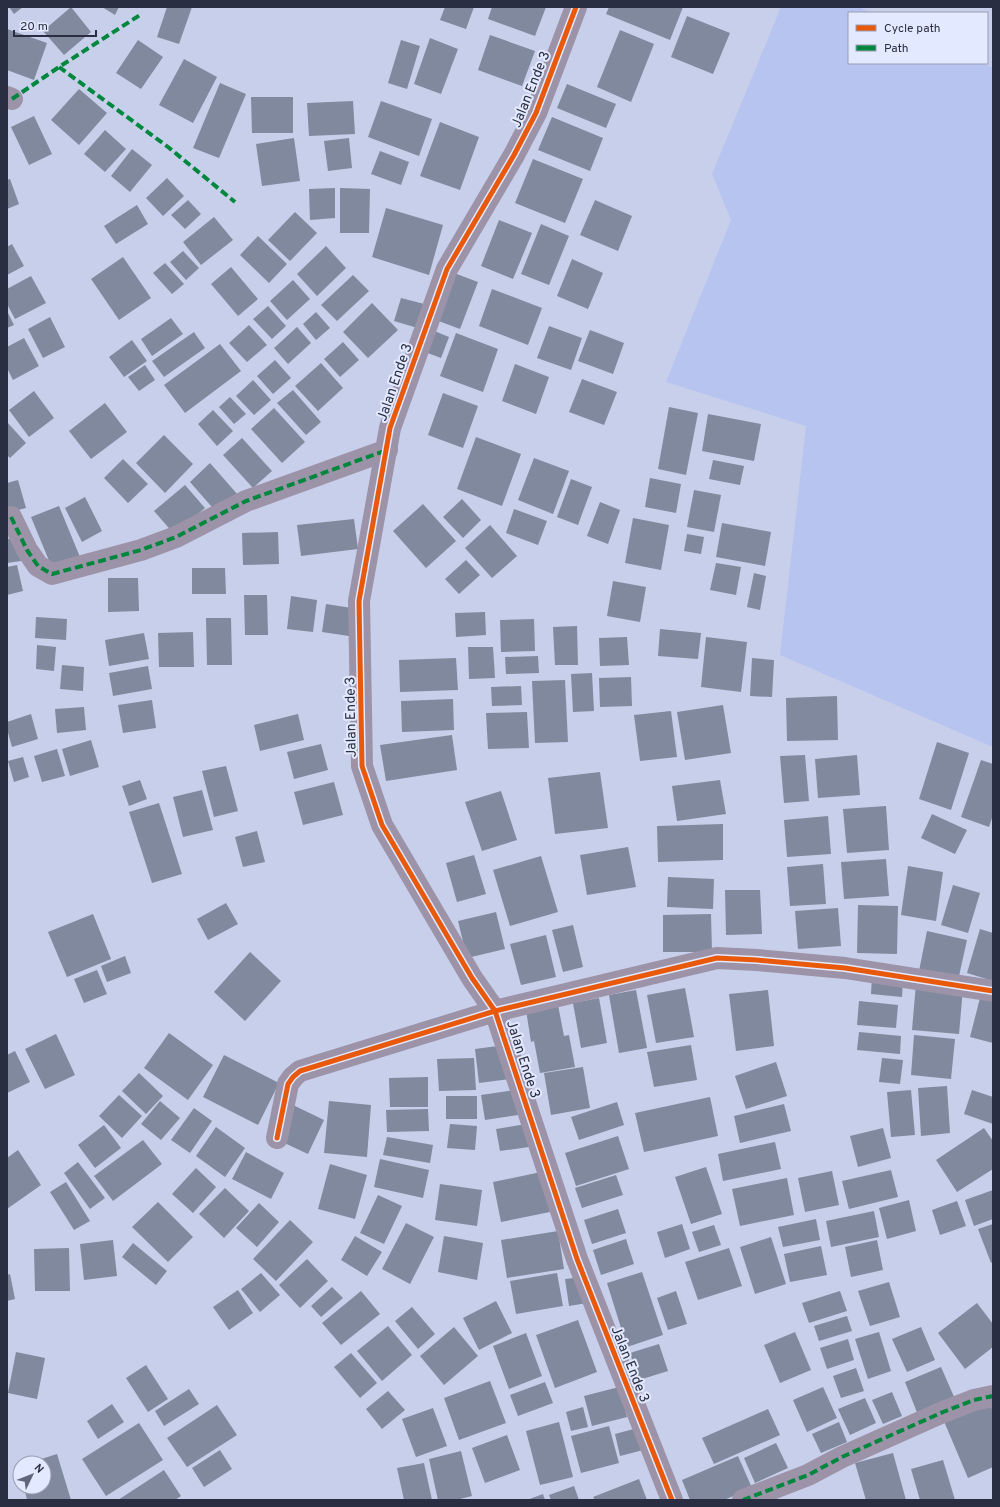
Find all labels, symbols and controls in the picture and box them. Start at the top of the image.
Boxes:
scale bar [14,12,96,38]
legend [848,12,988,64]
text: 20 m [20,19,48,35]
text: Cycle path [884,21,941,37]
text: Path [884,41,909,57]
street label: Jalan Ende 3 [508,49,554,130]
street label: Jalan Ende 3 [374,341,417,424]
street label: Jalan Ende 3 [342,676,361,758]
street label: Jalan Ende 3 [502,1018,543,1101]
street label: Jalan Ende 3 [607,1324,653,1405]
north arrow [12,1455,52,1495]
text: N [31,1461,46,1477]

